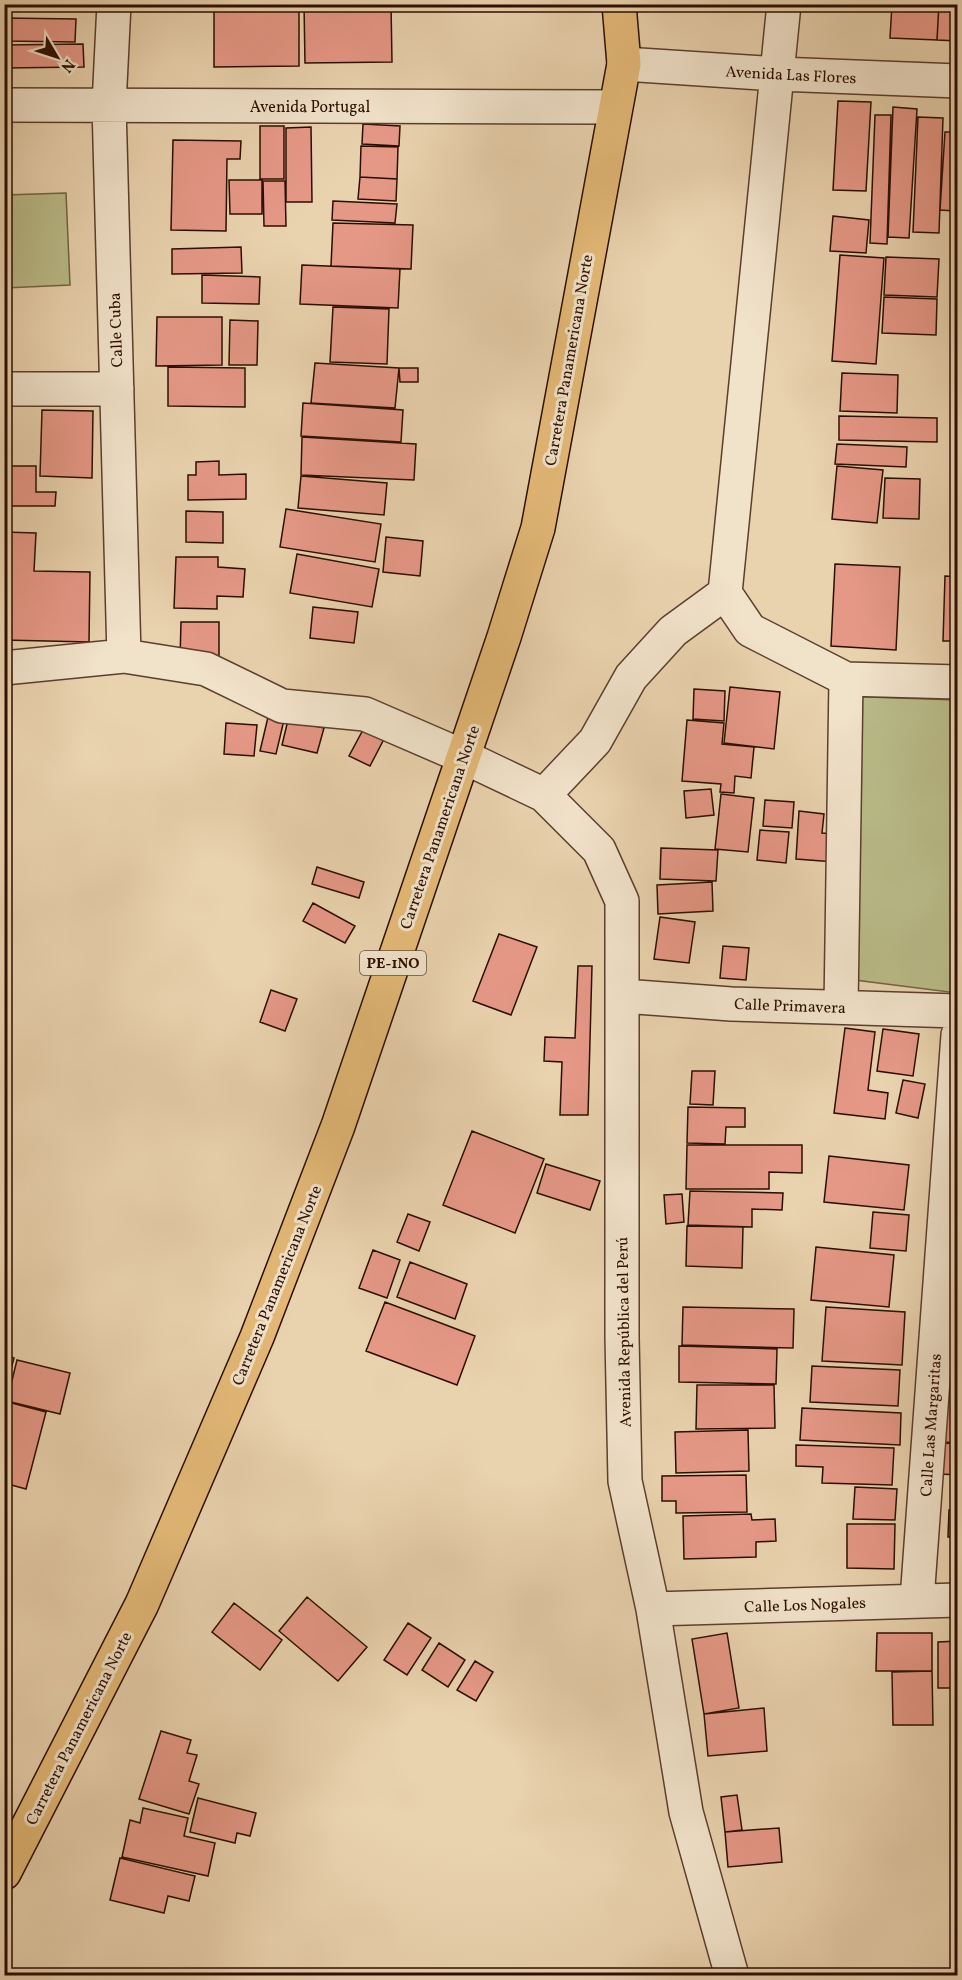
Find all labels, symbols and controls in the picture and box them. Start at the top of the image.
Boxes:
north arrow [27,27,87,87]
text: N [55,54,79,77]
street label: Avenida Las Flores [725,62,857,90]
street label: Avenida Portugal [250,97,370,119]
street label: Carretera Panamericana Norte [541,253,599,468]
street label: Calle Cuba [105,292,129,368]
street label: Carretera Panamericana Norte [396,723,486,933]
road number: PE-1NO [360,951,426,975]
street label: Calle Primavera [734,994,846,1020]
street label: Carretera Panamericana Norte [228,1182,328,1389]
street label: Avenida República del Perú [612,1237,638,1427]
street label: Calle Las Margaritas [916,1353,948,1497]
street label: Calle Los Nogales [744,1593,867,1619]
street label: Carretera Panamericana Norte [21,1628,138,1829]

